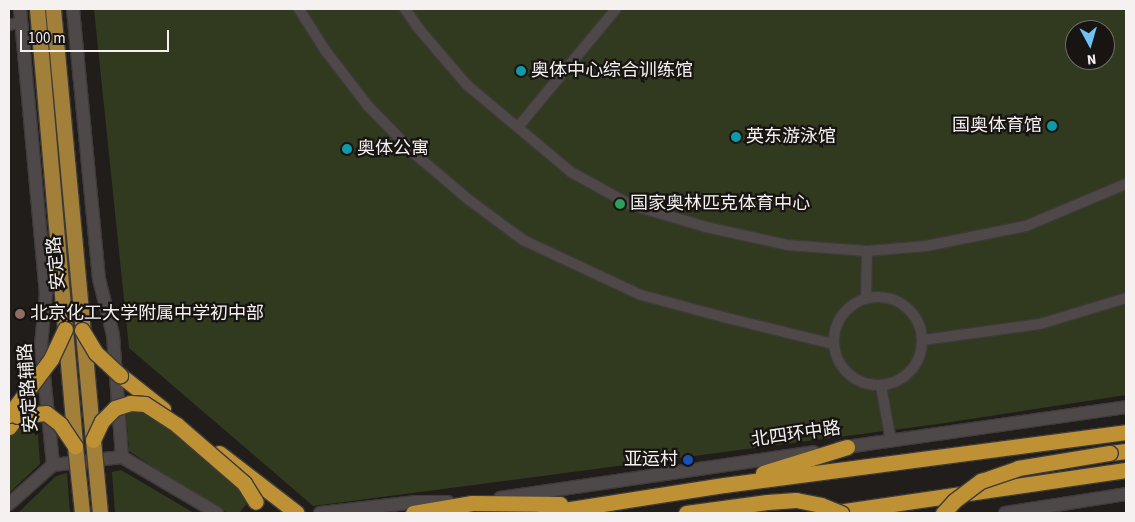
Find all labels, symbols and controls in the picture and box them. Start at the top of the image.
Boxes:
scale bar [22,20,171,52]
north arrow [1065,20,1115,70]
text: 100 m [28,28,66,49]
text: N [1086,48,1097,69]
place label: 奥体中心综合训练馆 [531,60,693,82]
marker: 奥体中心综合训练馆 [515,65,527,77]
place label: 国奥体育馆 [952,115,1042,137]
marker: 国奥体育馆 [1046,120,1058,132]
place label: 英东游泳馆 [746,126,836,148]
marker: 英东游泳馆 [730,131,742,143]
place label: 奥体公寓 [357,138,429,160]
marker: 奥体公寓 [341,143,353,155]
place label: 国家奥林匹克体育中心 [630,193,810,215]
marker: 国家奥林匹克体育中心 [614,198,626,210]
street label: 安定路 [44,235,70,291]
place label: 北京化工大学附属中学初中部 [30,303,264,325]
marker: 北京化工大学附属中学初中部 [14,308,26,320]
street label: 安定路辅路 [15,342,43,434]
street label: 北四环中路 [750,418,842,452]
place label: 亚运村 [624,449,678,471]
marker: 亚运村 [682,454,694,466]

